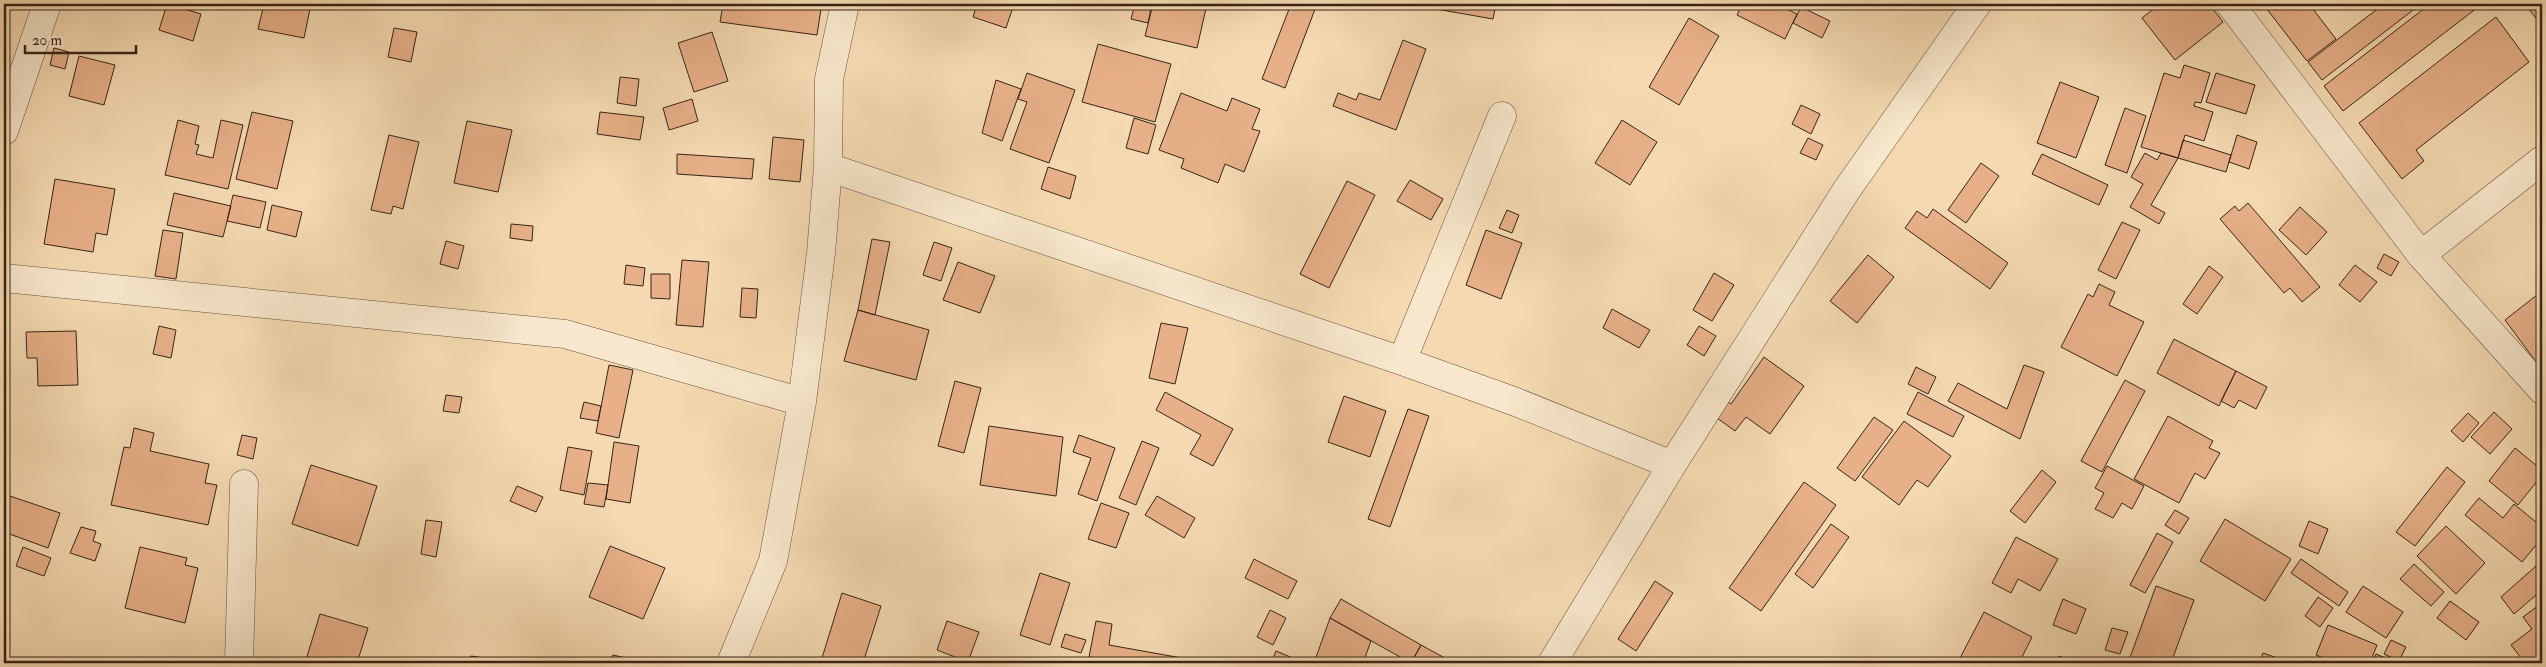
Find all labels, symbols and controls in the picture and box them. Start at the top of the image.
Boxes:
scale bar [25,22,136,54]
text: 20 m [32,31,62,50]

